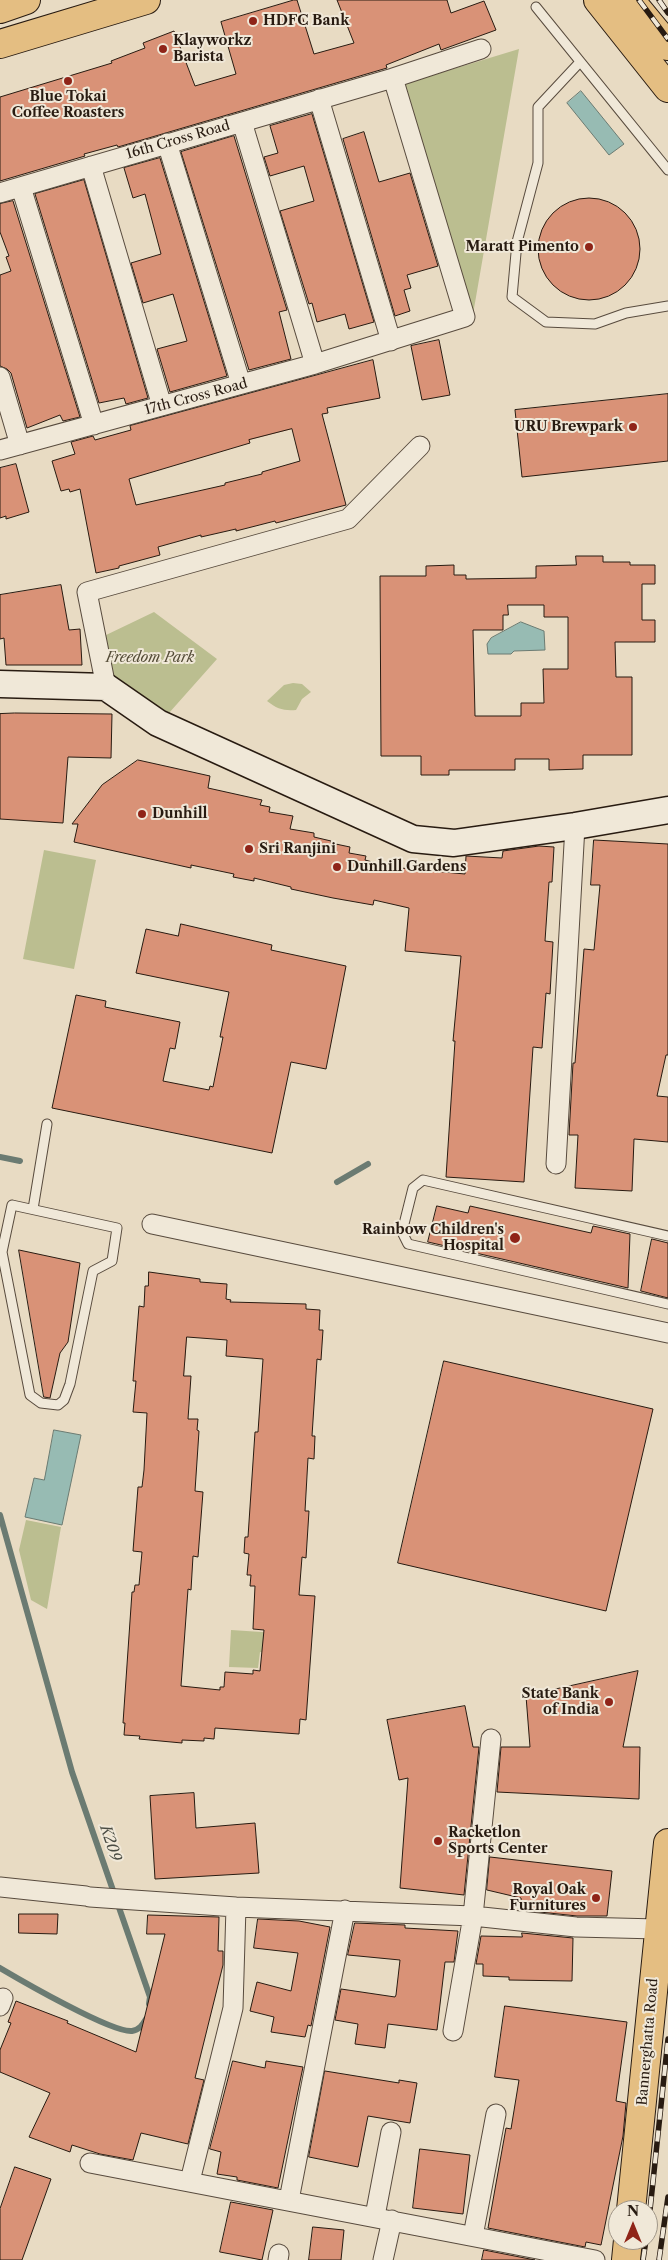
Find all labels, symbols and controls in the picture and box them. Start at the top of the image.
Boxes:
place label: HDFC Bank [263,13,349,29]
marker: HDFC Bank [247,15,259,27]
place label: Klayworkz Barista [173,33,251,65]
marker: Klayworkz Barista [157,43,169,55]
marker: Blue Tokai Coffee Roasters [62,75,74,87]
place label: Blue Tokai Coffee Roasters [12,89,124,121]
street label: 16th Cross Road [124,117,232,163]
place label: Maratt Pimento [466,239,579,255]
marker: Maratt Pimento [583,241,595,253]
street label: 17th Cross Road [143,375,249,419]
place label: URU Brewpark [514,419,623,435]
marker: URU Brewpark [627,421,639,433]
park label: Freedom Park [106,650,194,666]
place label: Dunhill [152,806,207,822]
marker: Dunhill [136,808,148,820]
place label: Sri Ranjini [259,841,336,857]
marker: Sri Ranjini [243,843,255,855]
place label: Dunhill Gardens [347,859,466,875]
marker: Dunhill Gardens [331,861,343,873]
place label: Rainbow Children's Hospital [362,1222,504,1254]
marker: Rainbow Children's Hospital [508,1231,522,1245]
place label: State Bank of India [521,1686,599,1718]
marker: State Bank of India [603,1696,615,1708]
water label: K209 [96,1823,124,1863]
place label: Racketlon Sports Center [448,1825,548,1858]
marker: Racketlon Sports Center [432,1835,444,1847]
place label: Royal Oak Furnitures [509,1882,586,1914]
marker: Royal Oak Furnitures [590,1892,602,1904]
street label: Bannerghatta Road [634,1978,662,2106]
north arrow [608,2200,658,2250]
text: N [627,2202,639,2220]

